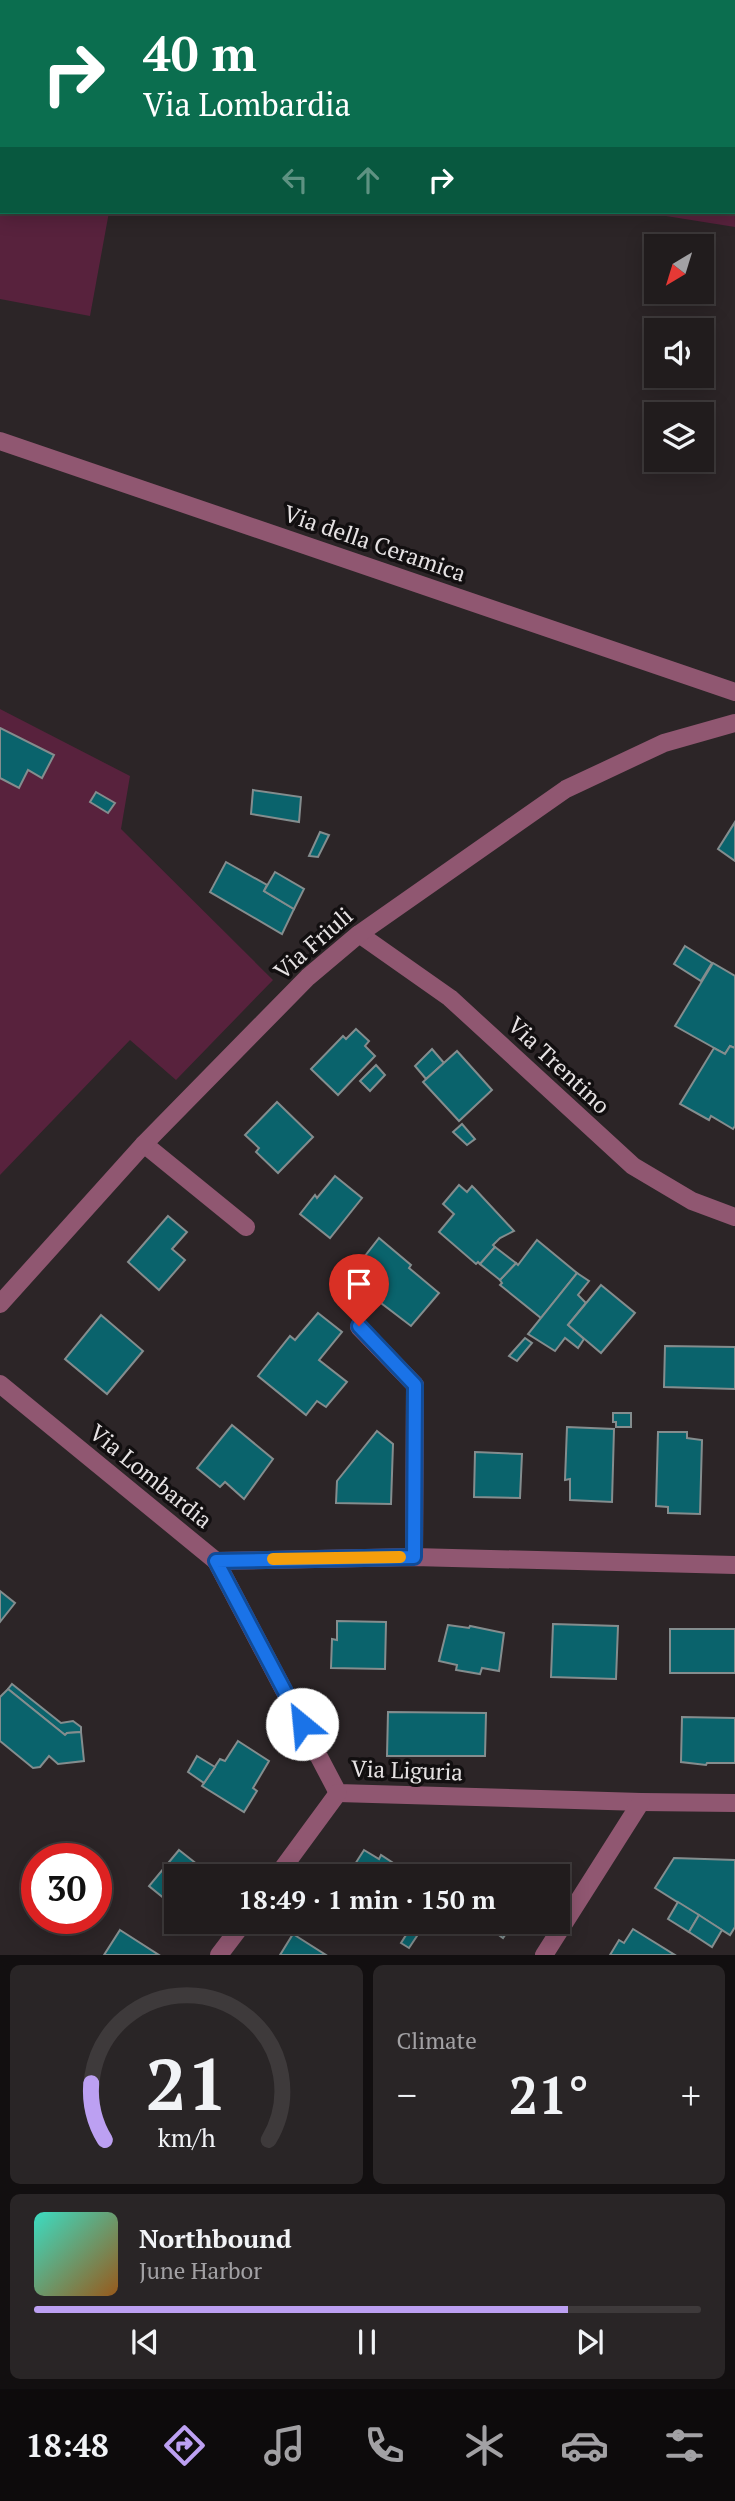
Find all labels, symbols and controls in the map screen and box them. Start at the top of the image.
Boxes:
text: 40 m [143,20,257,85]
icon: right [28,28,119,119]
text: Via Lombardia [143,83,351,125]
icon: left [276,161,314,199]
icon: ahead [349,161,387,199]
icon: right [422,161,460,199]
north arrow [644,234,714,304]
map controls [644,234,714,472]
button: sound [644,318,714,388]
button: layers [644,402,714,472]
street label: Via della Ceramica [280,497,471,589]
street label: Via Friuli [267,900,359,986]
street label: Via Trentino [501,1010,617,1120]
pin [329,1254,389,1326]
icon: arrive [340,1265,378,1303]
street label: Via Lombardia [83,1417,219,1535]
position arrow [265,1687,339,1761]
street label: Via Liguria [350,1753,464,1787]
speed limit sign: 30 [21,1843,112,1934]
text: 18:49 · 1 min · 150 m [238,1882,496,1916]
text: Climate [397,2025,477,2056]
text: 21 [145,2035,227,2132]
text: 21° [509,2060,589,2129]
text: − [397,2070,417,2120]
text: + [681,2070,701,2120]
text: km/h [157,2121,215,2154]
text: Northbound [139,2221,292,2255]
text: June Harbor [139,2255,262,2286]
icon: previous [126,2323,164,2361]
icon: pause [348,2323,386,2361]
icon: next [571,2323,609,2361]
icon: directions [160,2421,209,2470]
icon: music [260,2421,309,2470]
icon: phone [360,2421,409,2470]
icon: climate [460,2421,509,2470]
icon: car [560,2421,609,2470]
icon: filters [660,2421,709,2470]
text: 18:48 [26,2424,109,2466]

